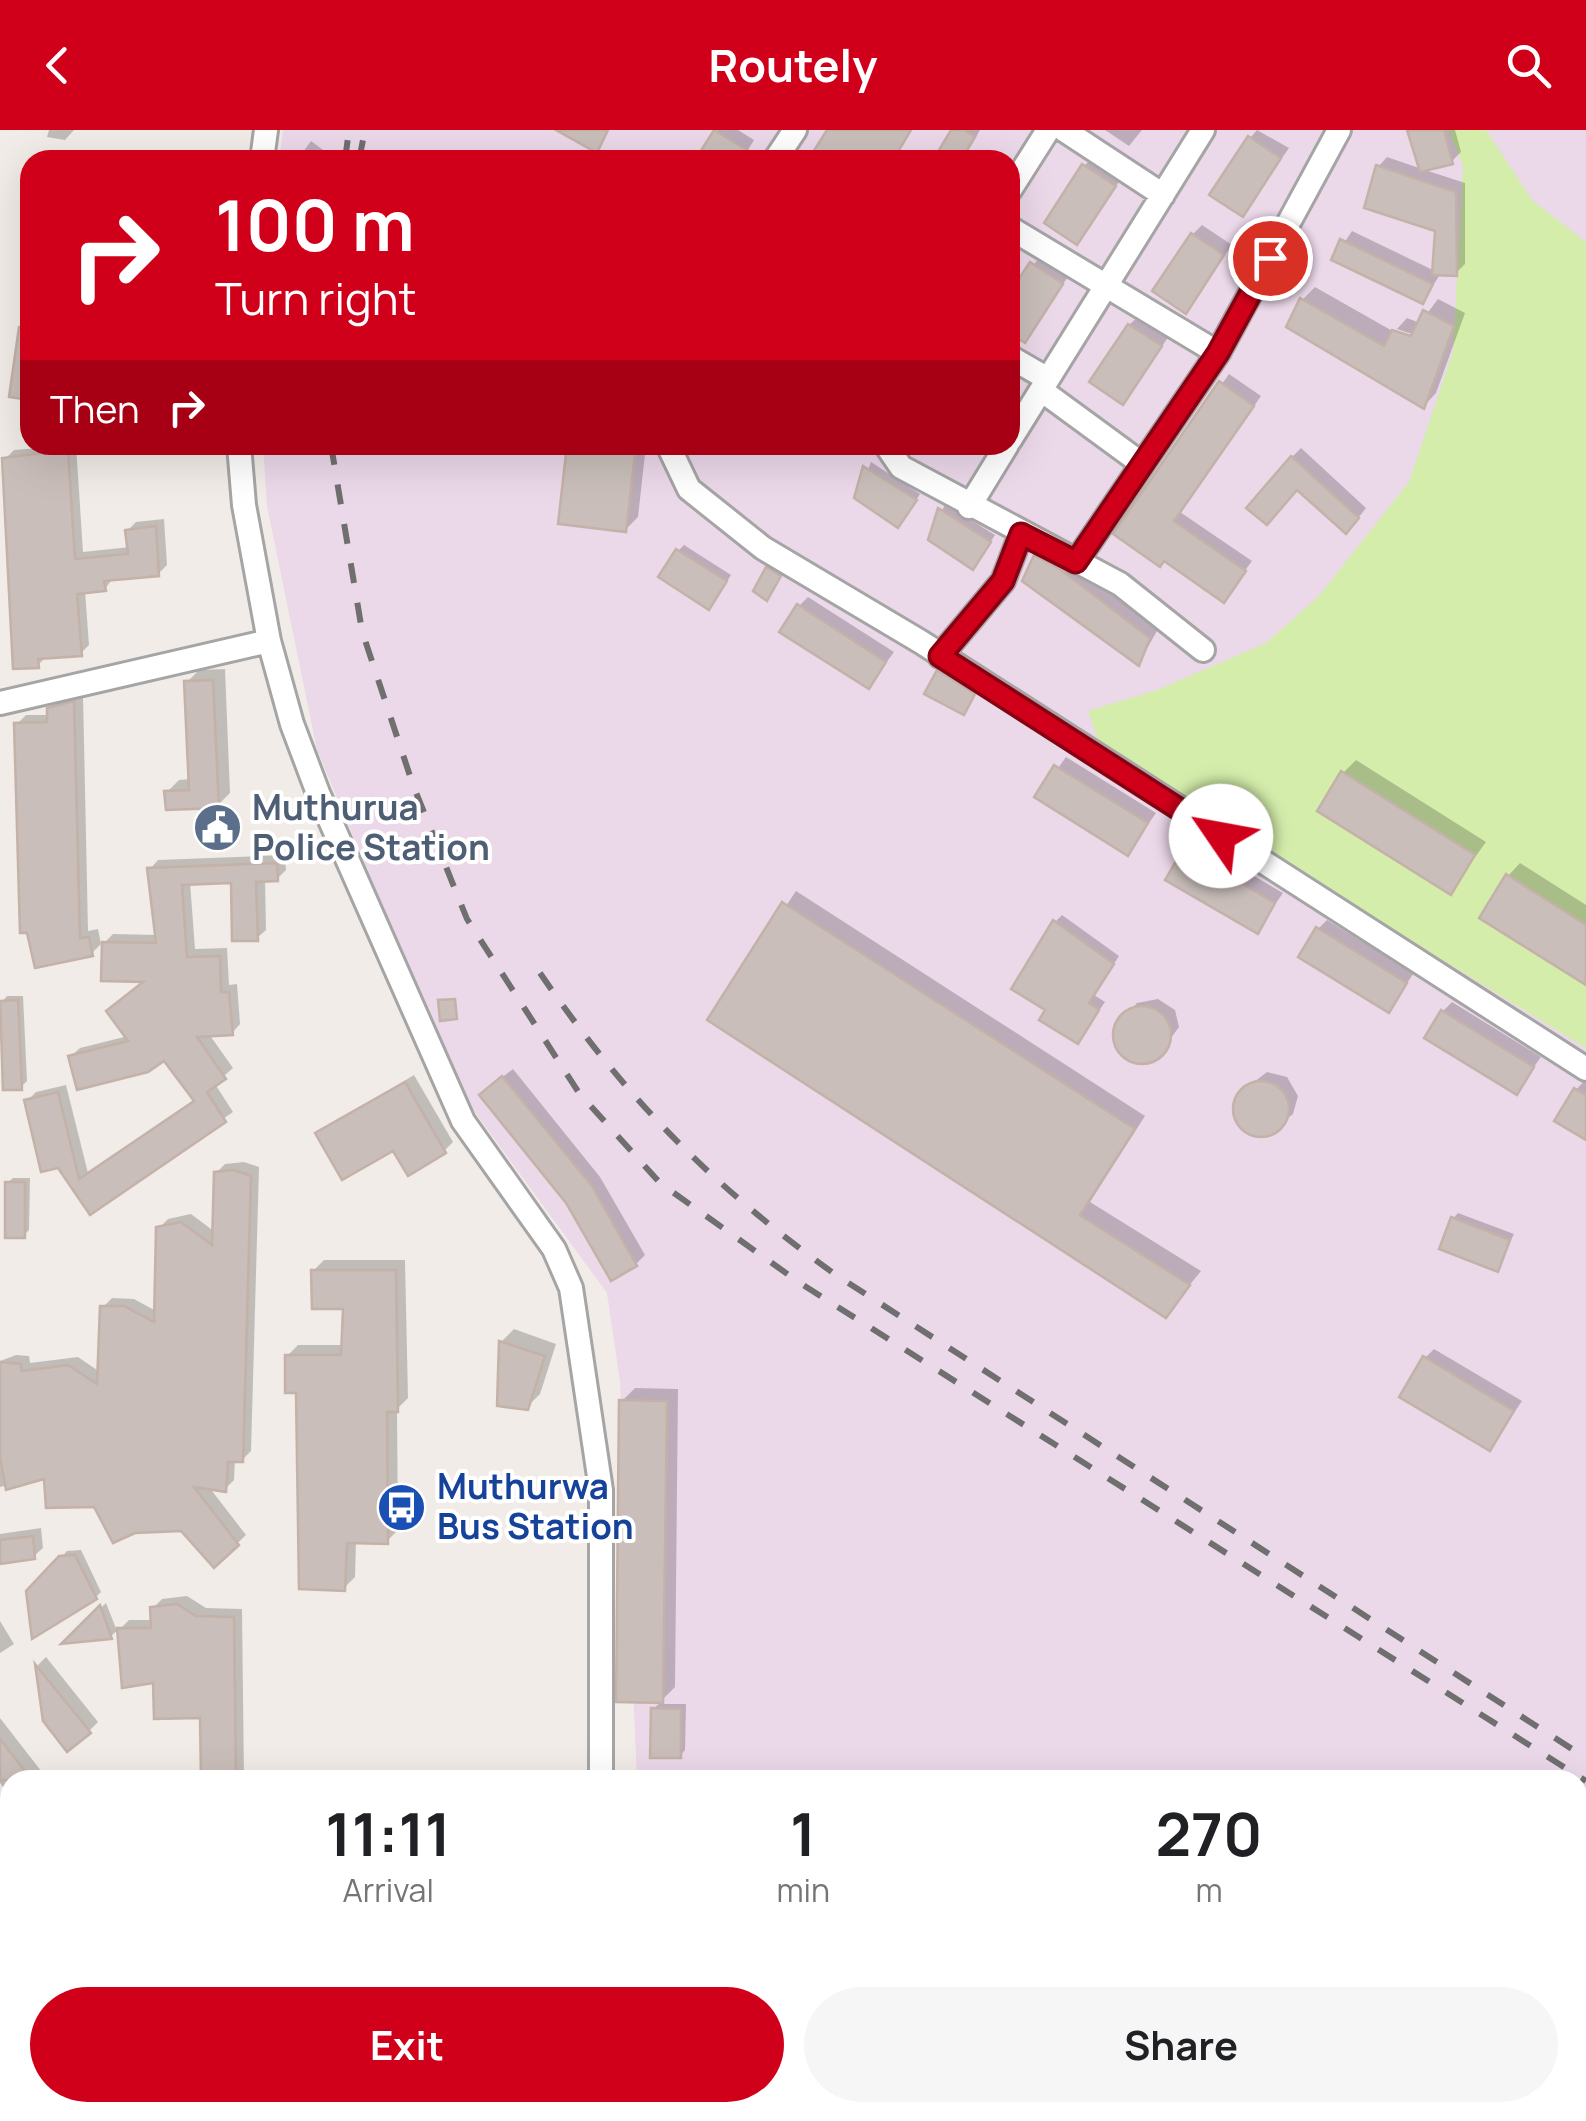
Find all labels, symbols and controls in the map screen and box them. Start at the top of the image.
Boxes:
text: Routely [709,34,877,96]
icon: back [30,38,85,93]
icon: search [1501,38,1556,93]
text: 100 m [215,176,415,272]
icon: right [50,190,180,320]
pin [1228,216,1313,301]
icon: arrive [1243,231,1298,286]
text: Turn right [215,267,416,329]
icon: right [159,380,214,435]
text: Then [50,382,139,434]
place label: Muthurua Police Station [252,783,490,871]
position arrow [1169,784,1273,888]
public building icon: Muthurua Police Station [191,802,243,854]
place label: Muthurwa Bus Station [437,1462,634,1550]
bus stop icon: Muthurwa Bus Station [376,1481,428,1533]
text: 11:11 [325,1792,451,1874]
text: 1 [790,1792,816,1874]
text: 270 [1155,1792,1263,1874]
text: Arrival [343,1868,434,1912]
text: min [776,1868,830,1912]
text: m [1195,1868,1223,1912]
button: Exit [30,1987,784,2102]
button: Share [804,1987,1558,2102]

